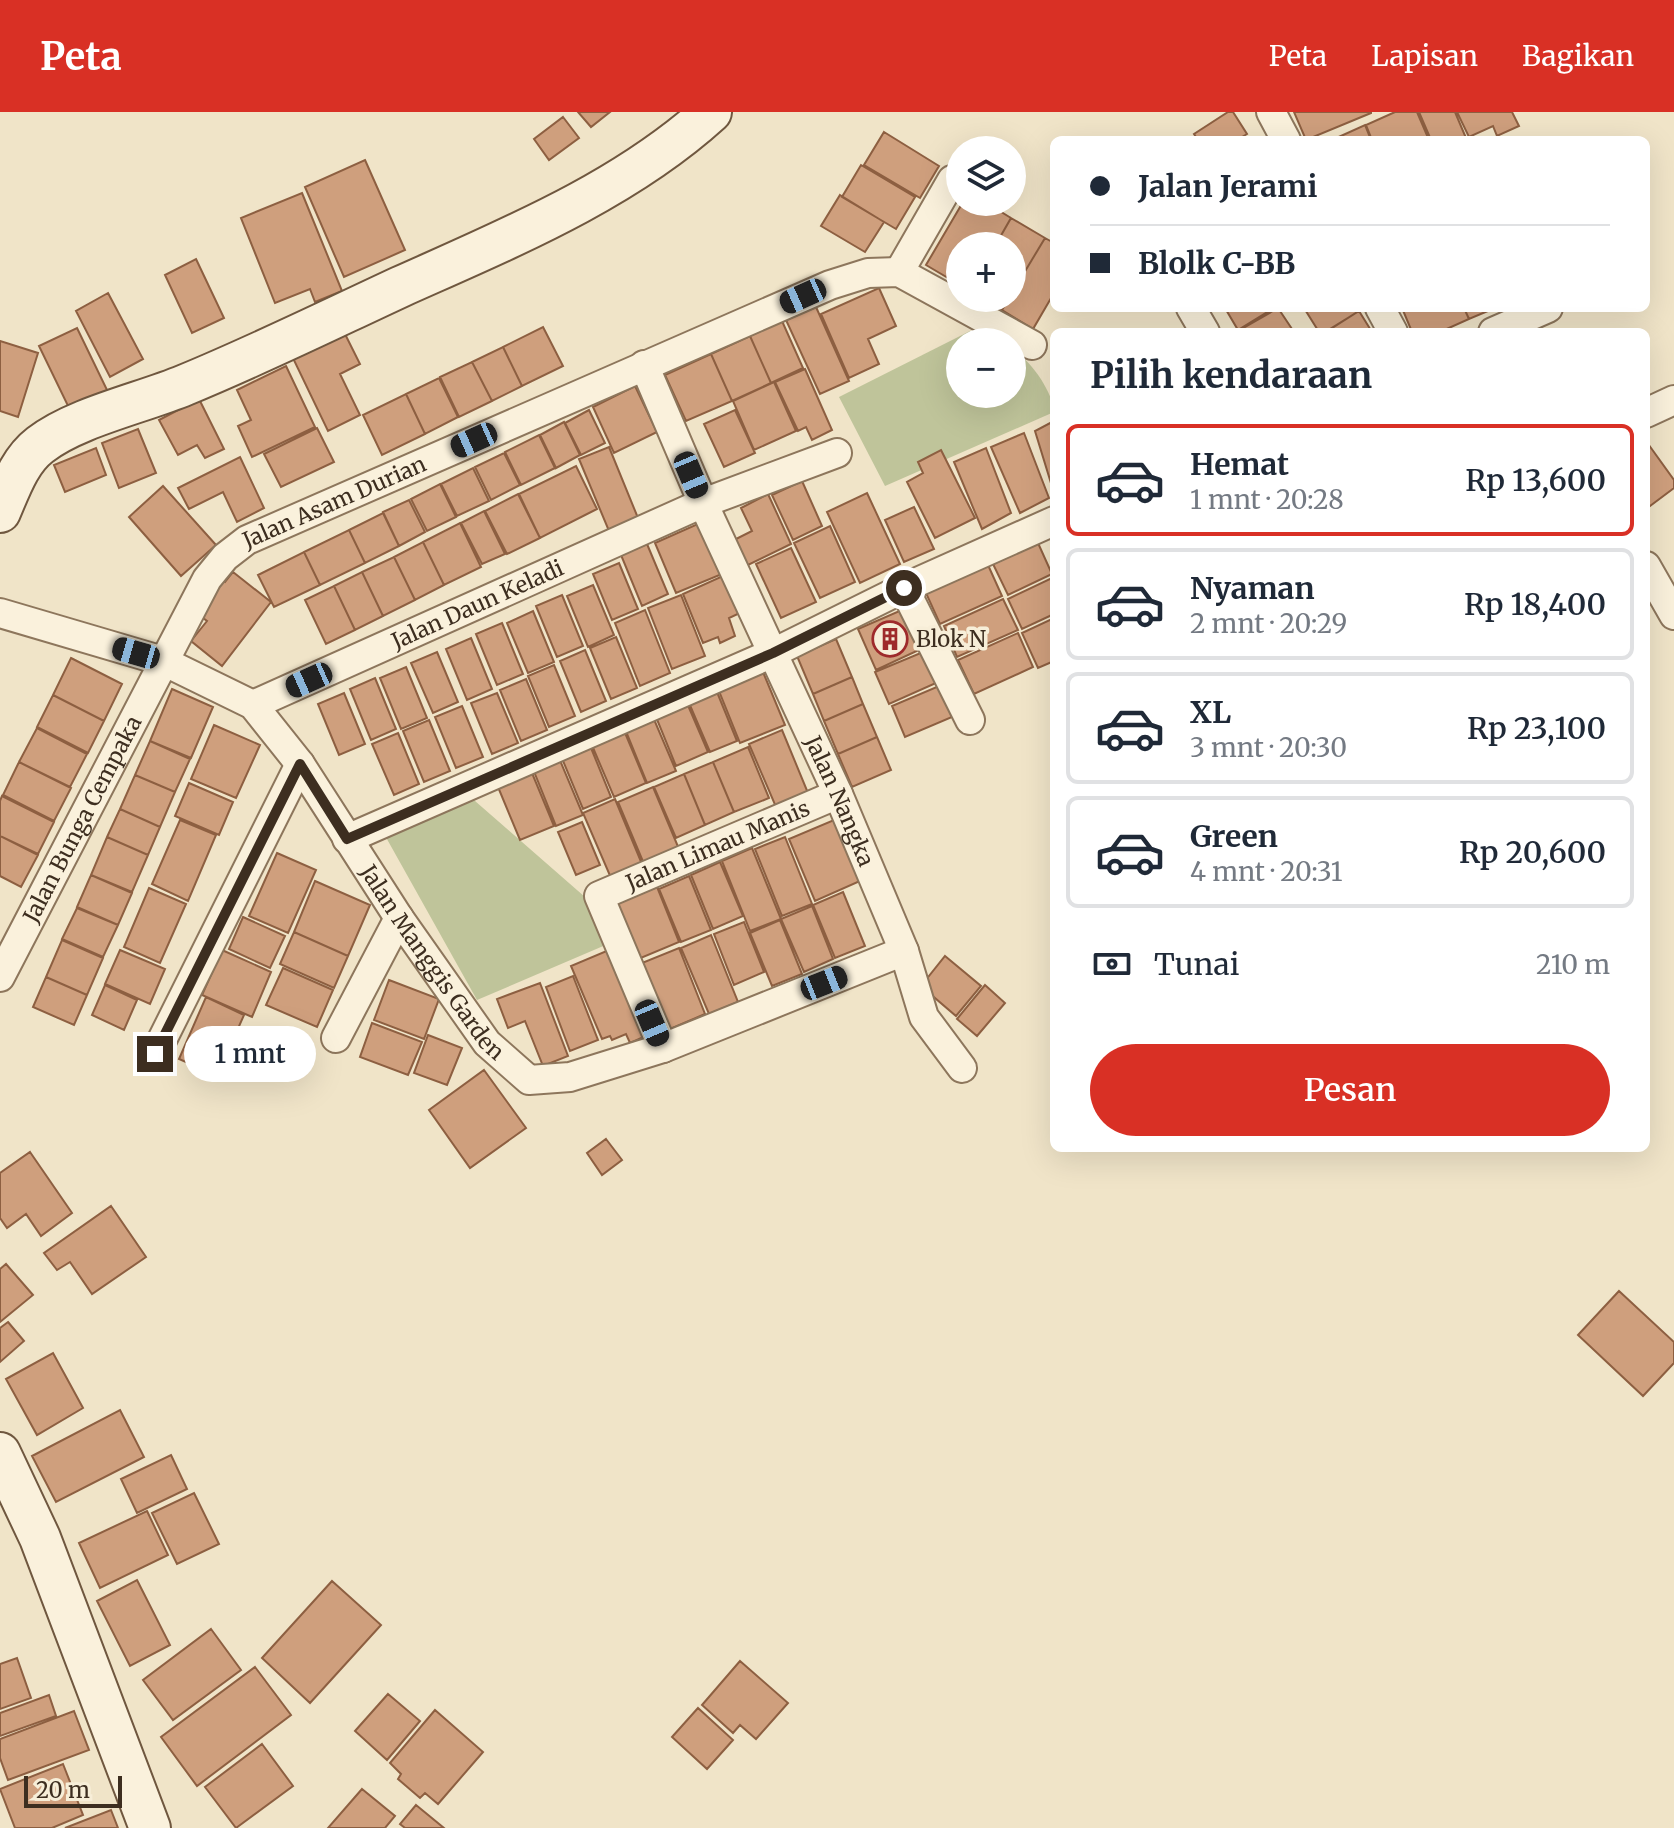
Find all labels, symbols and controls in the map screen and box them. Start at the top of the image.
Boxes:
text: Peta [40,33,122,80]
text: Peta [1269,38,1327,74]
text: Lapisan [1371,38,1478,74]
text: Bagikan [1522,38,1634,74]
map controls [946,136,1026,408]
button: layers [946,136,1026,216]
text: Jalan Jerami [1138,167,1317,205]
button: + [946,232,1026,312]
text: Blolk C-BB [1138,244,1295,282]
car [776,275,830,317]
button: − [946,328,1026,408]
text: Pilih kendaraan [1090,353,1372,398]
car [447,419,501,461]
icon: car [1094,444,1166,516]
text: Hemat [1190,445,1289,483]
car [671,448,711,502]
street label: Jalan Asam Durian [237,449,431,555]
text: Rp 13,600 [1465,461,1606,499]
text: 1 mnt · 20:28 [1190,483,1344,516]
street label: Jalan Daun Keladi [386,553,568,655]
icon: car [1094,568,1166,640]
text: Nyaman [1190,569,1315,607]
route start [886,570,922,606]
text: Rp 18,400 [1464,585,1606,623]
text: 2 mnt · 20:29 [1190,607,1347,640]
building icon: Blok N [871,620,909,658]
place label: Blok N [916,625,986,653]
car [110,635,162,671]
car [282,659,336,701]
icon: car [1094,692,1166,764]
text: XL [1190,693,1231,731]
text: Rp 23,100 [1467,709,1606,747]
street label: Jalan Bunga Cempaka [16,711,148,928]
street label: Jalan Nangka [798,730,881,871]
text: 3 mnt · 20:30 [1190,731,1347,764]
street label: Jalan Limau Manis [621,794,814,897]
icon: car [1094,816,1166,888]
text: Green [1190,817,1278,855]
text: Rp 20,600 [1459,833,1606,871]
text: 4 mnt · 20:31 [1190,855,1342,888]
street label: Jalan Manggis Garden [354,858,511,1066]
icon: cash [1090,942,1134,986]
text: Tunai [1154,945,1239,983]
text: 210 m [1536,948,1610,981]
car [797,963,851,1003]
car [632,996,672,1050]
callout: 1 mnt [183,1026,315,1082]
route end [137,1036,173,1072]
text: 1 mnt [214,1037,286,1070]
button: Pesan [1090,1044,1610,1136]
scale bar [24,1772,122,1808]
text: 20 m [36,1776,90,1804]

